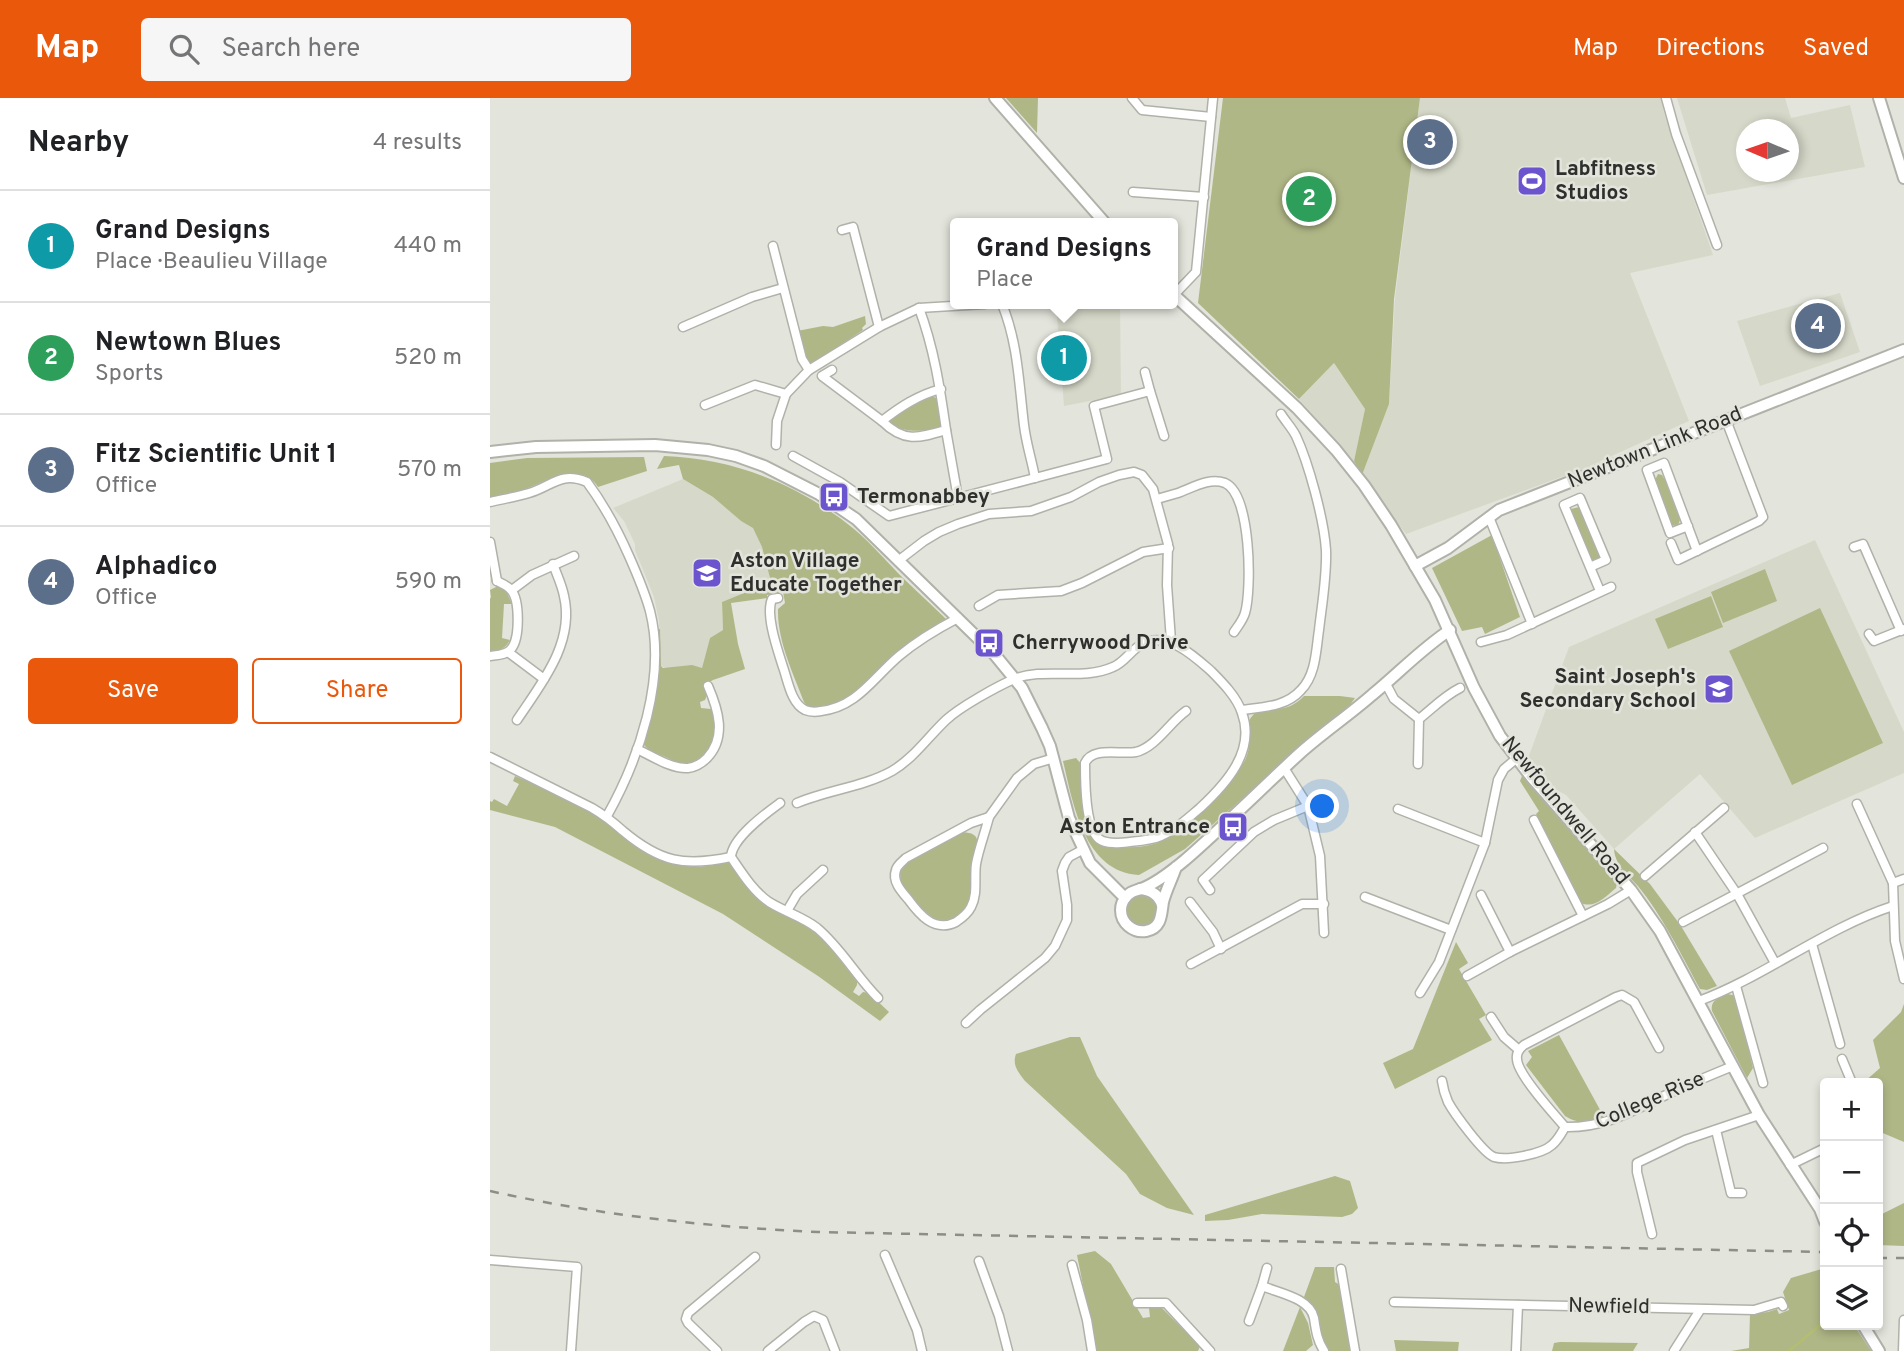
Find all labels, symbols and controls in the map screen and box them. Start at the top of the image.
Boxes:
search box [141,18,631,81]
text: Map [35,28,99,70]
icon: search [165,30,203,68]
text: Search here [221,33,360,66]
text: Map [1573,34,1618,64]
text: Directions [1656,34,1765,64]
text: Saved [1803,34,1869,64]
pin: 3 [1407,116,1453,168]
north arrow [1736,119,1799,182]
text: Nearby [28,125,129,162]
text: 4 results [373,129,462,158]
place label: Labfitness Studios [1555,156,1656,207]
sports icon: Labfitness Studios [1515,164,1549,198]
pin: 2 [1286,173,1332,225]
text: Grand Designs [95,215,271,248]
popup [950,218,1178,309]
text: 1 [46,232,56,261]
text: 440 m [394,232,462,261]
text: Grand Designs [976,233,1152,266]
text: Place · Beaulieu Village [95,248,328,277]
text: Place [976,266,1033,295]
pin: 4 [1795,300,1841,352]
text: Newtown Blues [95,327,281,360]
pin: 1 [1041,332,1087,384]
text: 2 [44,344,58,373]
text: 520 m [394,344,462,373]
text: Sports [95,360,163,389]
street label: Newtown Link Road [1564,401,1746,495]
text: Fitz Scientific Unit 1 [95,439,337,472]
text: 3 [44,456,58,485]
text: 570 m [397,456,462,485]
text: Office [95,472,157,501]
bus stop icon: Termonabbey [817,480,851,514]
place label: Termonabbey [857,484,990,511]
place label: Aston Village Educate Together [730,548,902,599]
text: Alphadico [95,551,217,584]
school or university icon: Aston Village Educate Together [690,556,724,590]
text: 4 [44,568,58,597]
text: 590 m [395,568,462,597]
text: Office [95,584,157,613]
bus stop icon: Cherrywood Drive [972,626,1006,660]
place label: Cherrywood Drive [1012,630,1189,657]
button: Save [28,658,238,724]
button: Share [252,658,462,724]
place label: Saint Joseph's Secondary School [1519,664,1696,715]
school or university icon: Saint Joseph's Secondary School [1702,672,1736,706]
street label: Newfoundwell Road [1495,731,1635,891]
your location [1305,789,1339,823]
bus stop icon: Aston Entrance [1216,810,1250,844]
place label: Aston Entrance [1059,814,1210,841]
street label: College Rise [1591,1066,1709,1136]
map controls [1820,1078,1883,1330]
button: + [1820,1078,1883,1141]
button: − [1820,1141,1883,1204]
button: locate [1820,1204,1883,1267]
button: layers [1820,1267,1883,1330]
street label: Newfield [1568,1293,1650,1321]

